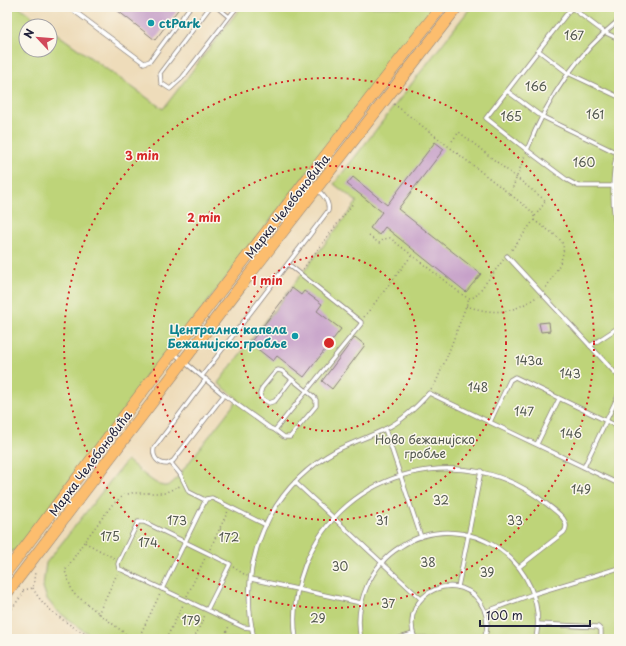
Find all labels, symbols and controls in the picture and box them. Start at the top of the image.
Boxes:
place label: ctPark [159,14,201,32]
north arrow [18,18,58,58]
marker: ctPark [146,18,156,28]
text: N [19,25,38,41]
park label: 167 [564,26,584,44]
park label: 166 [525,77,547,95]
park label: 161 [586,105,604,123]
park label: 165 [500,107,522,125]
text: 3 min [125,146,159,164]
street label: Марка Челебоновића [241,150,334,262]
park label: 160 [573,153,596,171]
text: 2 min [187,208,221,226]
text: 1 min [251,271,283,289]
place label: Централна капела Бежанијско гробље [168,320,287,352]
marker: Централна капела Бежанијско гробље [290,331,300,341]
centre of rings [322,336,336,350]
park label: 143a [515,351,543,369]
park label: 143 [559,364,581,382]
park label: 148 [468,378,488,396]
park label: 147 [514,402,534,420]
street label: Марка Челебоновића [44,406,136,519]
park label: 146 [560,424,582,442]
park label: Ново бежанијско гробље [375,430,475,462]
park label: 149 [571,480,591,498]
park label: 32 [433,491,449,509]
park label: 173 [167,511,187,529]
park label: 31 [376,511,388,529]
park label: 33 [507,511,523,529]
park label: 175 [100,527,120,545]
park label: 172 [219,528,239,546]
park label: 174 [138,533,158,551]
park label: 38 [420,553,436,571]
park label: 30 [332,557,349,575]
park label: 39 [480,563,494,581]
park label: 37 [381,594,396,612]
scale bar [480,602,590,628]
text: 100 m [486,606,523,624]
park label: 29 [310,609,326,627]
park label: 179 [182,611,200,629]

